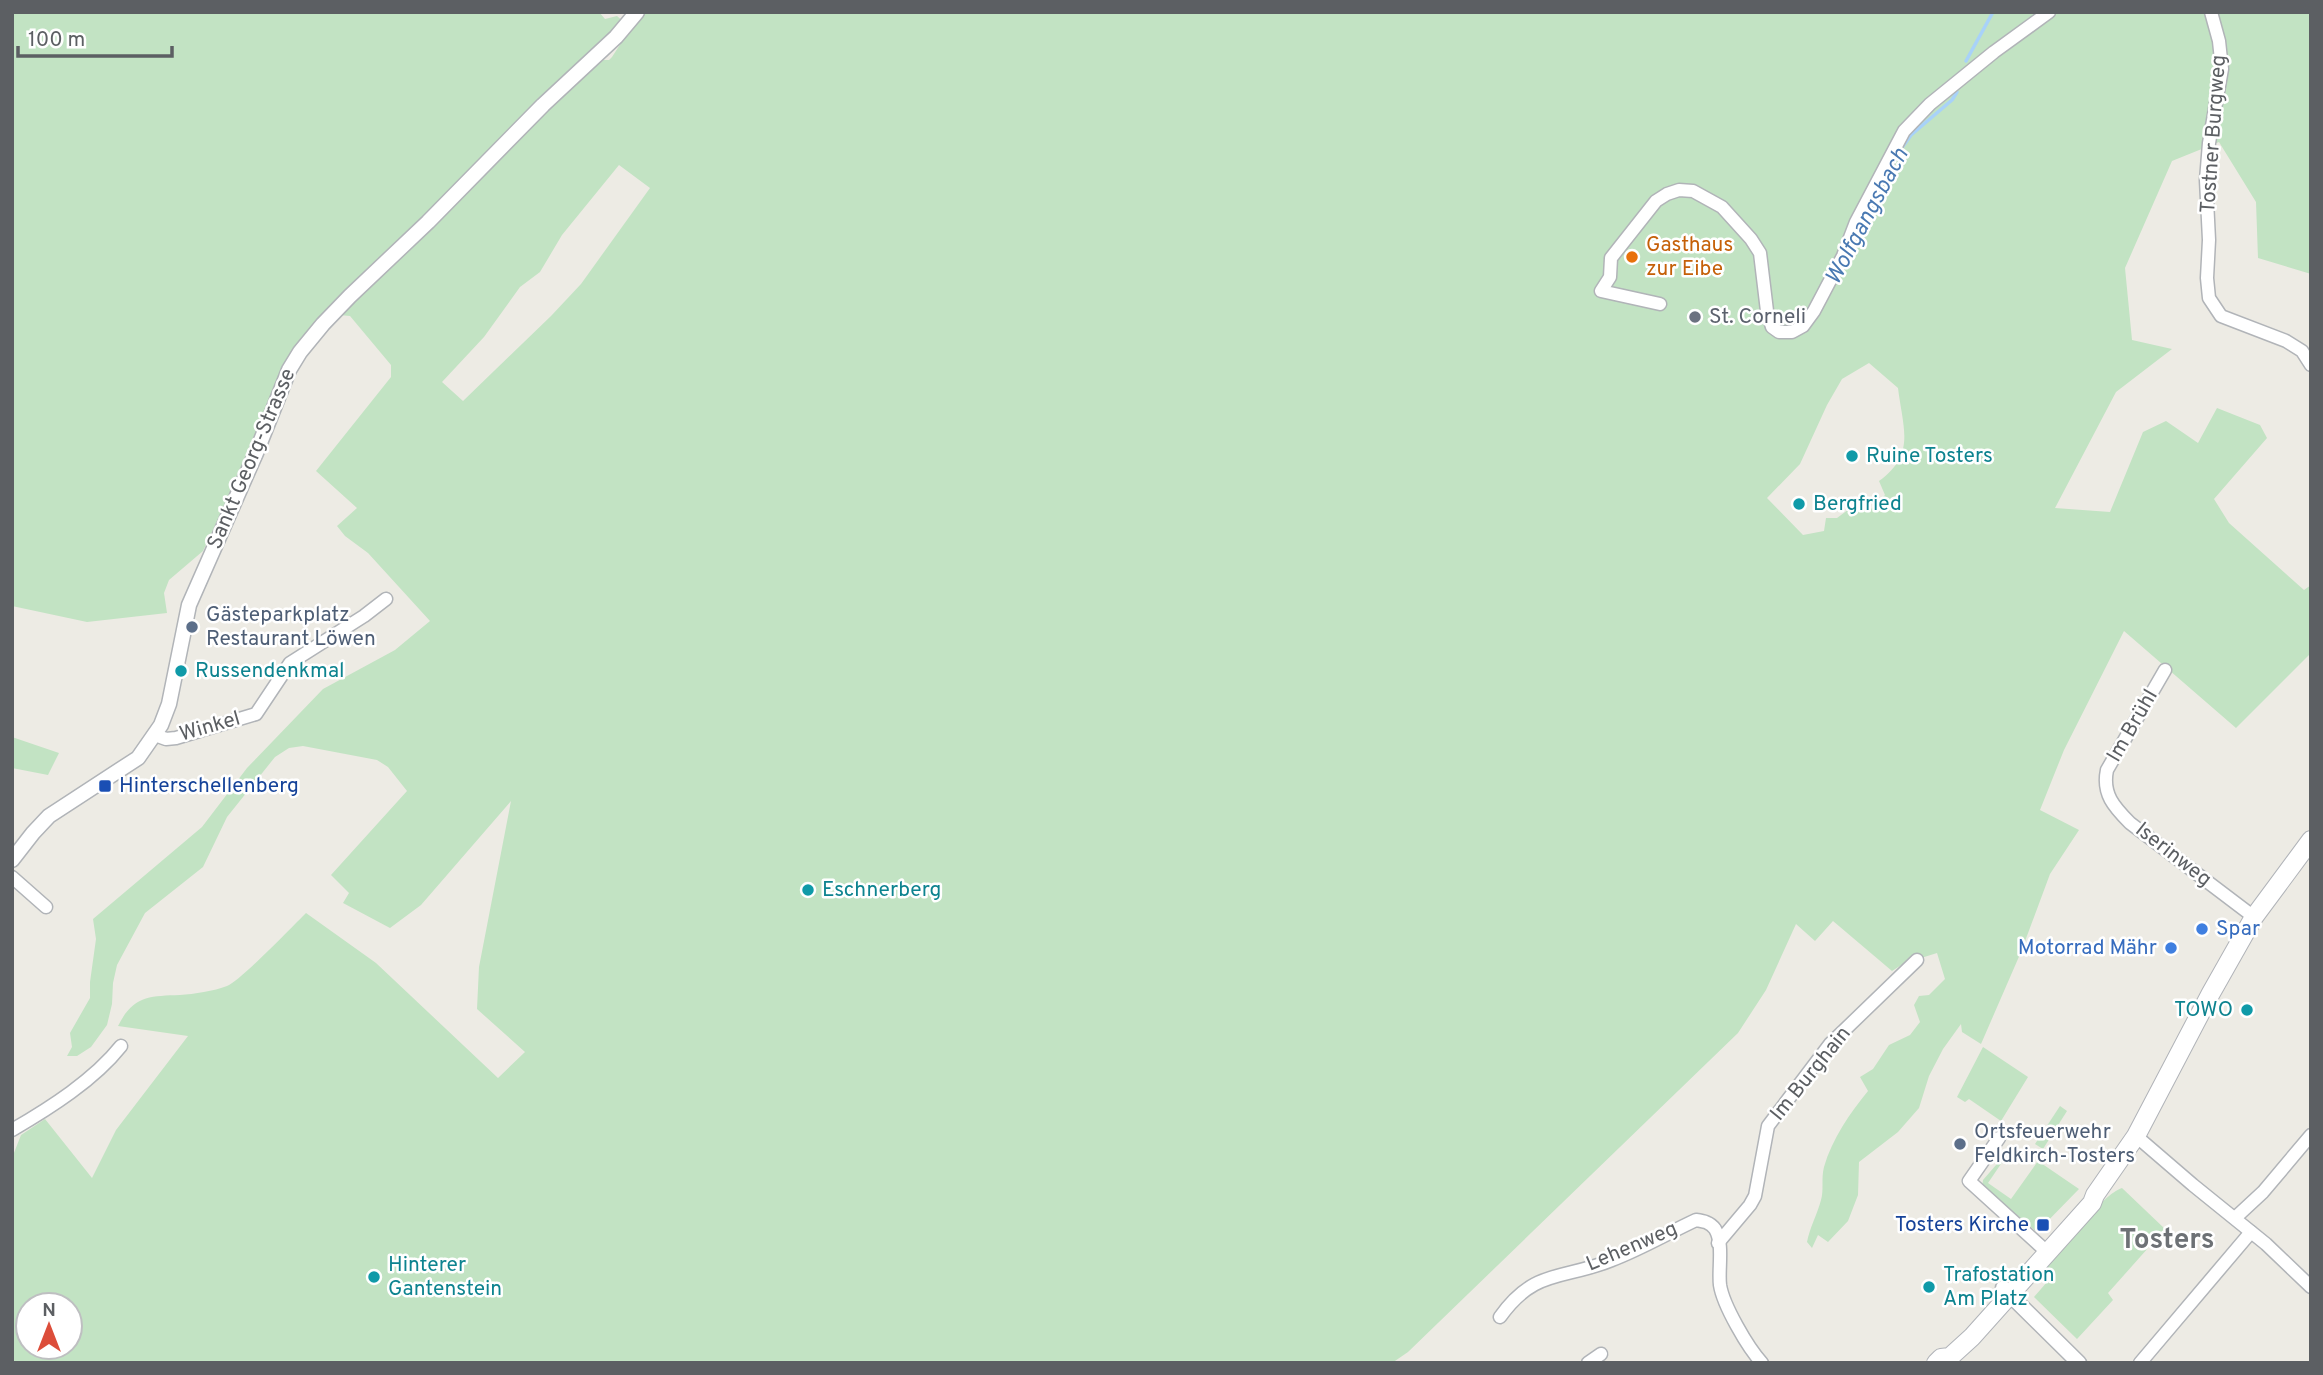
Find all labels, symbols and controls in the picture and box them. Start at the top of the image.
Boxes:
scale bar [18,14,172,58]
text: 100 m [28,27,85,54]
street label: Tostner Burgweg [2195,54,2233,214]
water label: Wolfgangsbach [1820,143,1916,290]
place label: Gasthaus zur Eibe [1646,232,1733,283]
marker: Gasthaus zur Eibe [1624,249,1640,265]
place label: St. Corneli [1709,304,1806,331]
marker: St. Corneli [1687,309,1703,325]
street label: Sankt Georg-Strasse [202,364,302,554]
place label: Ruine Tosters [1866,443,1993,470]
marker: Ruine Tosters [1844,448,1860,464]
place label: Bergfried [1813,491,1902,518]
marker: Bergfried [1791,496,1807,512]
place label: Gästeparkplatz Restaurant Löwen [206,602,376,653]
marker: Gästeparkplatz Restaurant Löwen [184,619,200,635]
place label: Russendenkmal [195,658,344,685]
marker: Russendenkmal [173,663,189,679]
street label: Im Brühl [2101,685,2165,767]
street label: Winkel [176,705,244,749]
place label: Hinterschellenberg [119,773,299,800]
marker: Hinterschellenberg [97,778,113,794]
street label: Iserinweg [2129,817,2217,893]
place label: Eschnerberg [822,877,941,904]
marker: Eschnerberg [800,882,816,898]
place label: Spar [2216,916,2260,943]
marker: Spar [2194,921,2210,937]
place label: Motorrad Mähr [2018,935,2157,962]
marker: Motorrad Mähr [2163,940,2179,956]
place label: TOWO [2174,997,2233,1024]
marker: TOWO [2239,1002,2255,1018]
street label: Im Burghain [1765,1021,1857,1127]
place label: Ortsfeuerwehr Feldkirch-Tosters [1974,1119,2135,1170]
marker: Ortsfeuerwehr Feldkirch-Tosters [1952,1136,1968,1152]
place label: Tosters Kirche [1895,1212,2029,1239]
street label: Lehenweg [1582,1216,1682,1278]
marker: Tosters Kirche [2035,1217,2051,1233]
district label: Tosters [2119,1223,2215,1259]
place label: Hinterer Gantenstein [388,1252,502,1303]
place label: Trafostation Am Platz [1943,1262,2055,1313]
marker: Hinterer Gantenstein [366,1269,382,1285]
marker: Trafostation Am Platz [1921,1279,1937,1295]
north arrow [14,1291,84,1361]
text: N [42,1299,56,1323]

